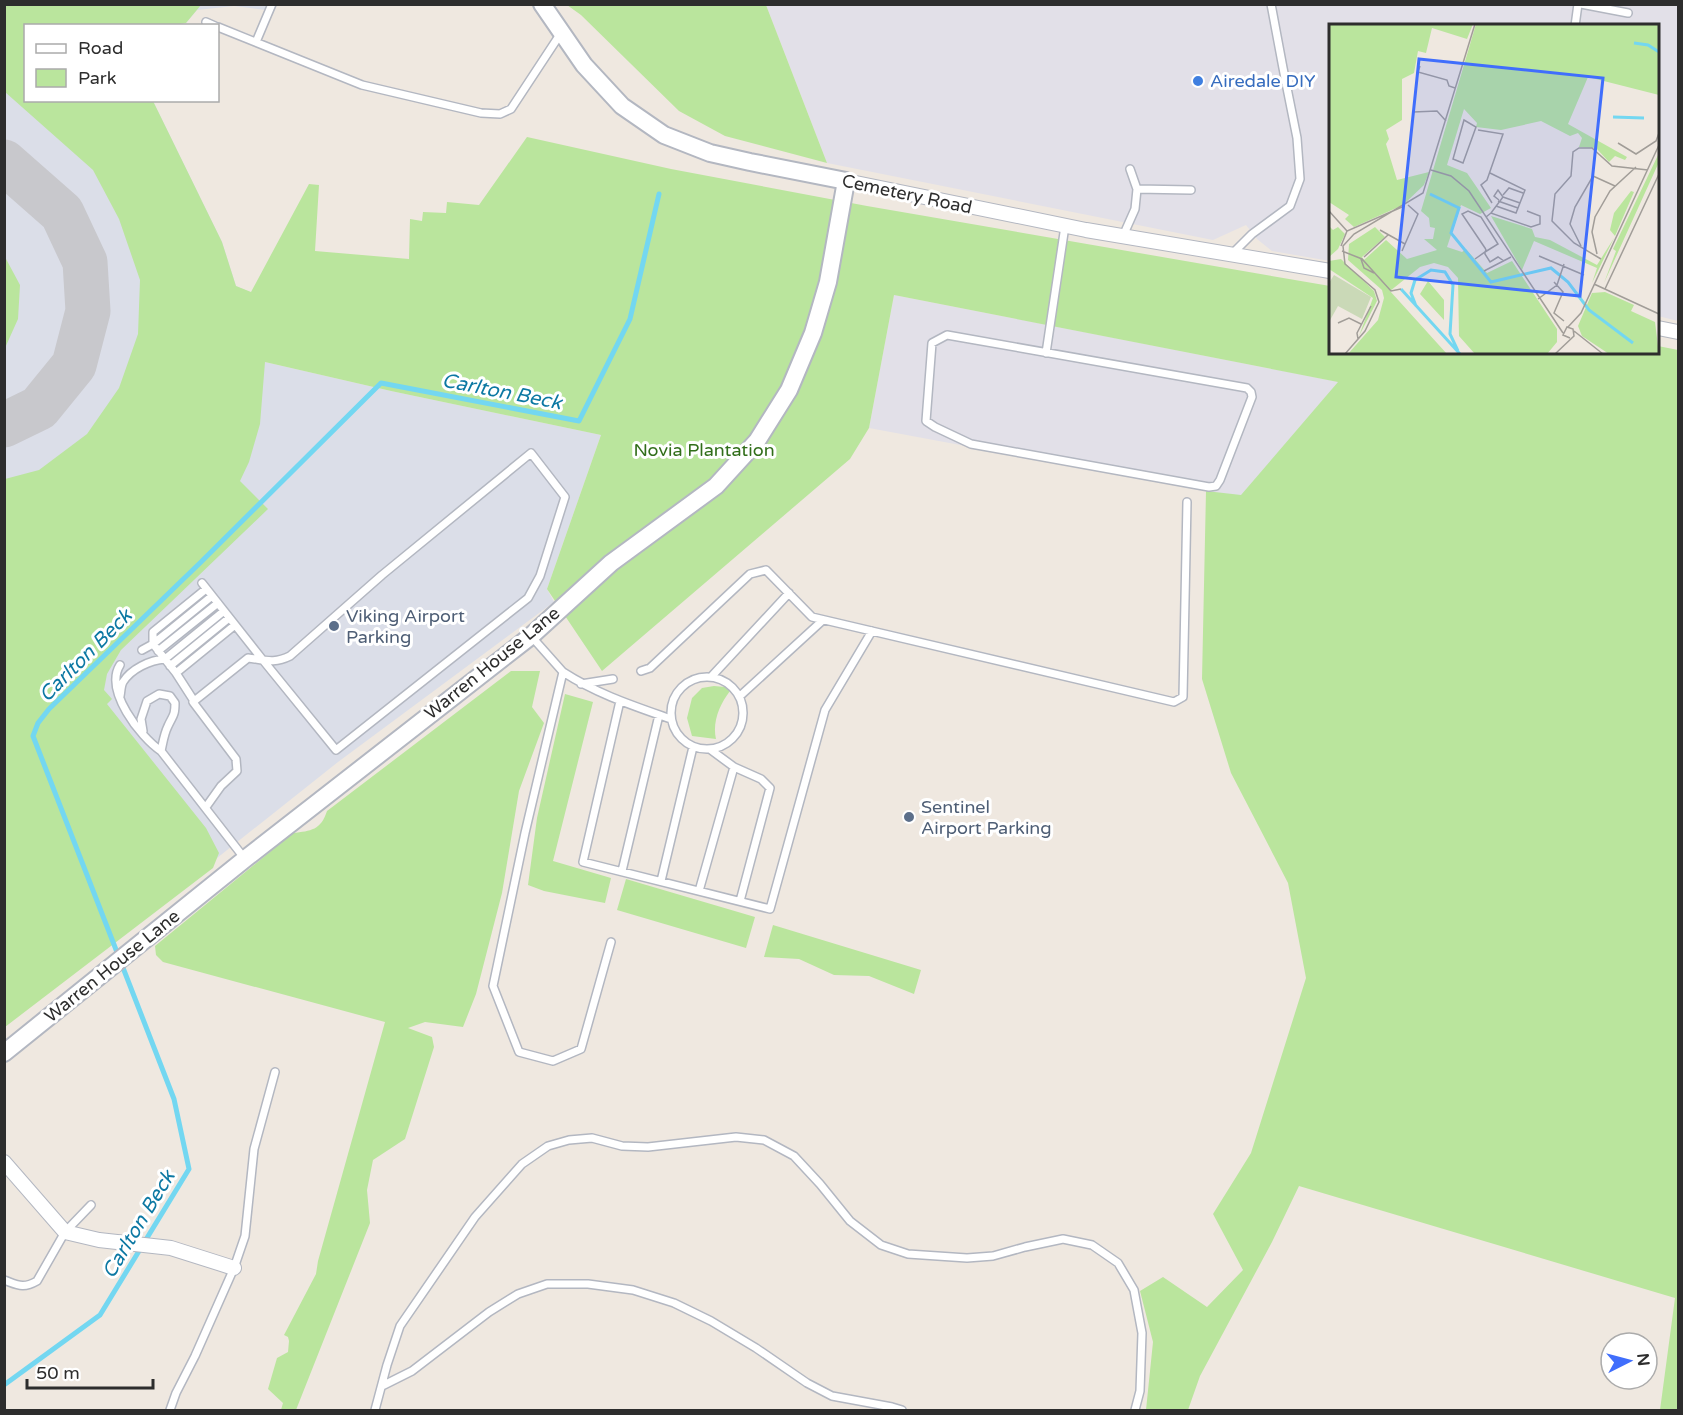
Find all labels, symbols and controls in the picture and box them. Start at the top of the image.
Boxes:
legend [24,24,219,102]
inset map [1329,24,1659,354]
text: Road [78,37,123,59]
text: Park [78,67,117,89]
place label: Airedale DIY [1210,70,1316,92]
marker: Airedale DIY [1191,74,1205,88]
street label: Cemetery Road [840,169,974,219]
water label: Carlton Beck [440,369,566,416]
park label: Novia Plantation [633,439,775,461]
street label: Warren House Lane [420,602,564,724]
water label: Carlton Beck [34,603,139,707]
place label: Viking Airport Parking [346,605,465,648]
marker: Viking Airport Parking [327,619,341,633]
place label: Sentinel Airport Parking [921,796,1052,839]
marker: Sentinel Airport Parking [902,810,916,824]
street label: Warren House Lane [40,905,184,1027]
water label: Carlton Beck [97,1164,182,1283]
north arrow [1599,1331,1659,1391]
scale bar [27,1352,153,1390]
text: N [1632,1352,1654,1367]
text: 50 m [36,1362,80,1384]

